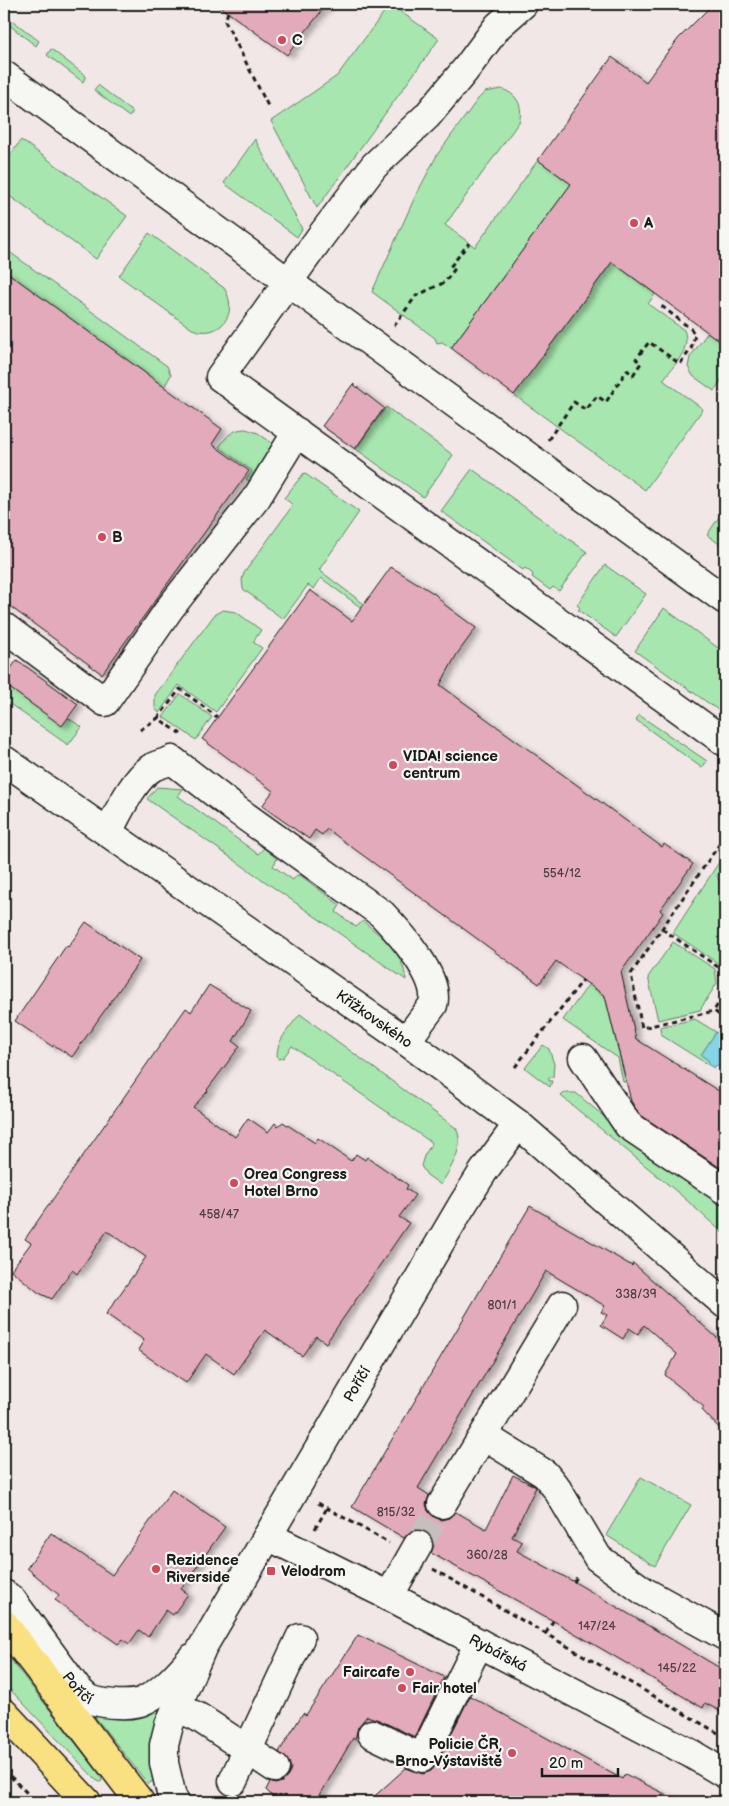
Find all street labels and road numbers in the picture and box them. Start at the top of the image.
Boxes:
street label: Křížkovského [332,986,417,1052]
street label: Poříčí [339,1363,375,1405]
street label: Rybářská [466,1630,530,1676]
street label: Poříčí [58,1668,96,1709]

